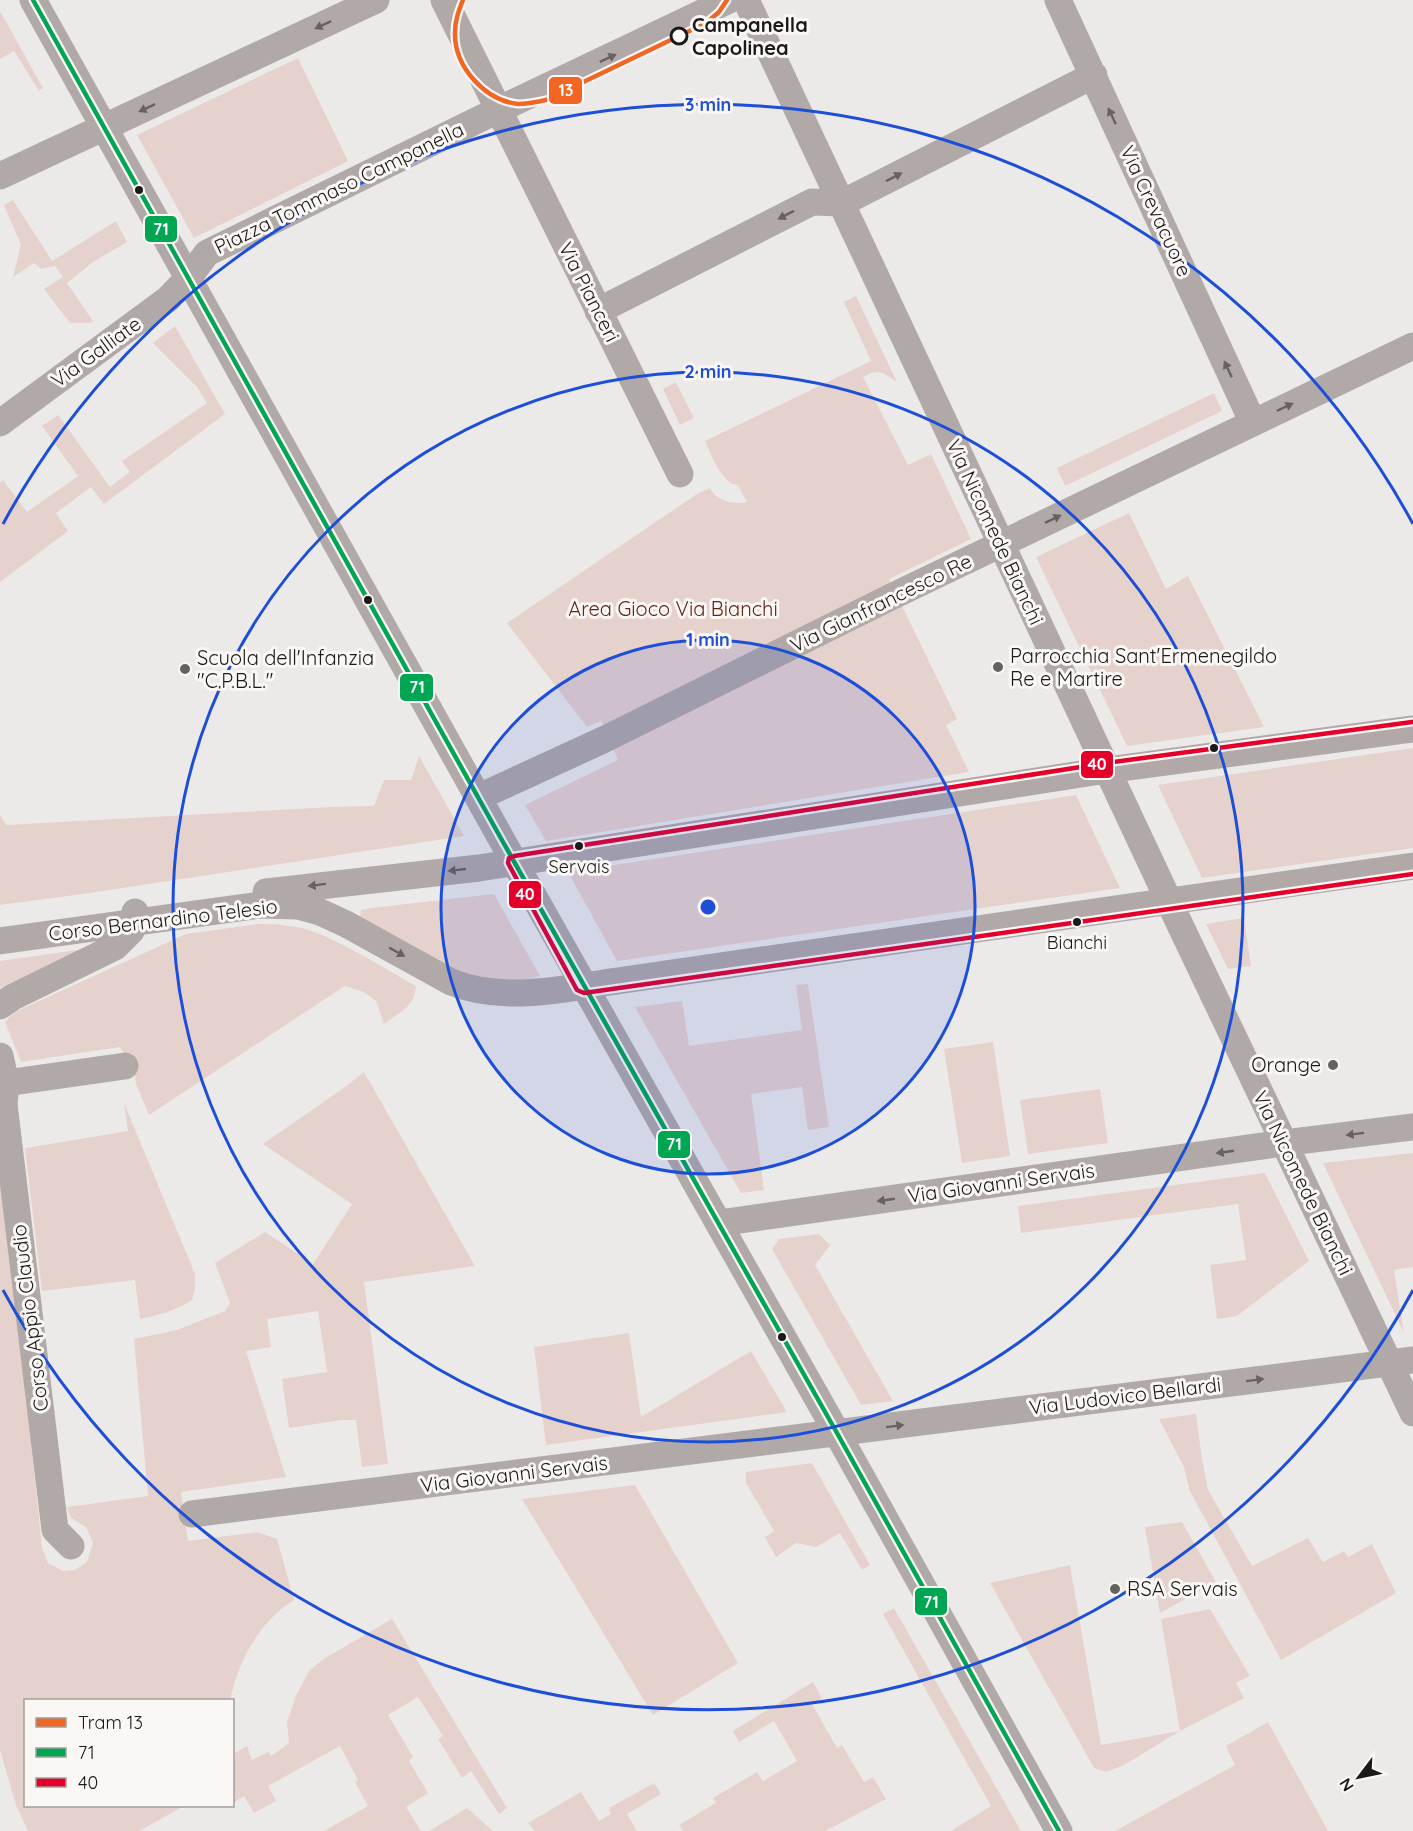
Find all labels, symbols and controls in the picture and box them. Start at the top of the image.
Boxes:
place label: Campanella Capolinea [692,12,808,60]
one-way arrow [314,20,331,29]
marker: Campanella Capolinea [670,27,688,45]
one-way arrow [600,54,617,63]
line badge: 13 [548,76,583,105]
text: 13 [559,80,573,100]
text: 3 min [685,93,731,116]
one-way arrow [138,104,155,113]
one-way arrow [1107,106,1117,124]
street label: Piazza Tommaso Campanella [210,116,467,259]
street label: Via Crevacuore [1115,141,1198,280]
one-way arrow [885,172,902,182]
unlabelled marker [133,184,145,196]
one-way arrow [778,210,795,220]
line badge: 71 [144,215,178,243]
text: 71 [153,219,169,239]
street label: Via Pianceri [554,238,625,346]
street label: Via Galliate [46,311,146,393]
text: 2 min [685,360,731,383]
one-way arrow [1223,360,1233,378]
one-way arrow [1277,402,1294,411]
street label: Via Nicomede Bianchi [941,435,1049,629]
one-way arrow [1045,515,1062,524]
street label: Via Gianfrancesco Re [786,548,976,657]
unlabelled marker [362,594,374,606]
park label: Area Gioco Via Bianchi [568,596,778,621]
text: 1 min [686,628,730,651]
place label: Parrocchia Sant'Ermenegildo Re e Martire [1010,643,1277,691]
place label: Scuola dell'Infanzia "C.P.B.L." [197,645,374,693]
marker: Parrocchia Sant'Ermenegildo Re e Martire [991,660,1005,674]
marker: Scuola dell'Infanzia "C.P.B.L." [178,662,192,676]
line badge: 71 [399,673,434,702]
text: 71 [409,677,425,697]
unlabelled marker [1208,742,1220,754]
line badge: 40 [1080,750,1114,779]
text: 40 [1087,754,1107,774]
marker: Servais [573,840,585,852]
place label: Servais [549,855,609,878]
one-way arrow [448,865,467,875]
line badge: 40 [508,880,542,909]
one-way arrow [308,881,327,890]
text: 40 [515,884,535,904]
street label: Corso Bernardino Telesio [47,893,279,946]
centre of rings [698,897,718,917]
marker: Bianchi [1071,916,1083,928]
place label: Bianchi [1047,931,1107,954]
one-way arrow [389,947,406,957]
place label: Orange [1251,1052,1321,1077]
marker: Orange [1326,1058,1340,1072]
street label: Via Nicomede Bianchi [1248,1087,1359,1279]
one-way arrow [1345,1129,1364,1139]
line badge: 71 [657,1130,691,1159]
text: 71 [666,1134,682,1154]
one-way arrow [1215,1147,1234,1156]
street label: Via Giovanni Servais [906,1157,1096,1208]
one-way arrow [877,1195,896,1204]
street label: Corso Appio Claudio [6,1223,53,1413]
unlabelled marker [776,1331,788,1343]
street label: Via Ludovico Bellardi [1027,1371,1222,1420]
one-way arrow [1246,1375,1265,1384]
one-way arrow [886,1421,905,1431]
street label: Via Giovanni Servais [419,1450,609,1497]
place label: RSA Servais [1127,1576,1238,1601]
marker: RSA Servais [1108,1582,1122,1596]
line badge: 71 [914,1587,948,1616]
text: 71 [923,1592,939,1612]
legend [24,1699,234,1807]
text: Tram 13 [78,1711,143,1734]
text: 71 [78,1741,95,1764]
north arrow [1329,1747,1389,1807]
text: 40 [78,1771,98,1794]
text: N [1335,1775,1358,1795]

